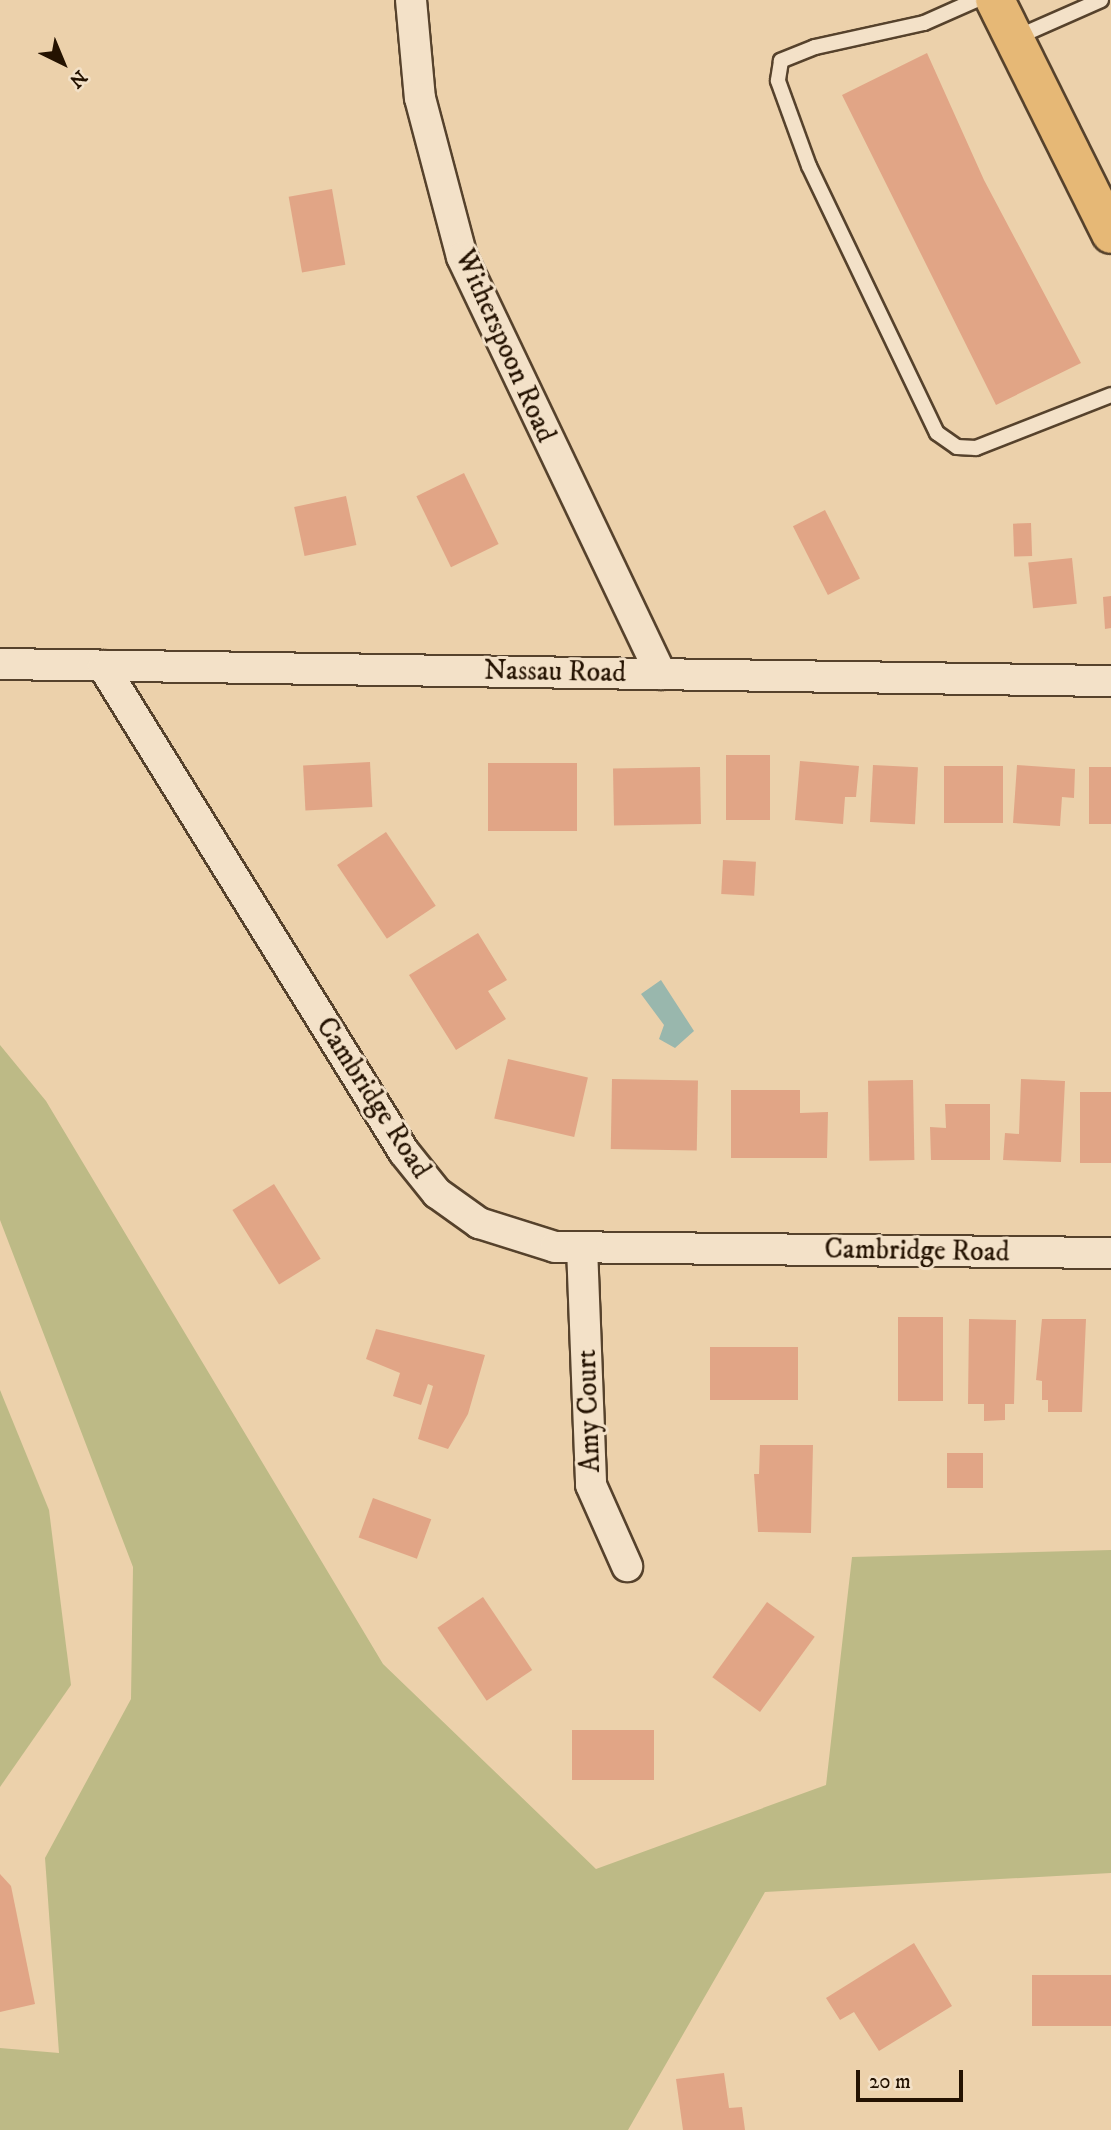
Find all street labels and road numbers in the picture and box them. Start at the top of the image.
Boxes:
street label: Witherspoon Road [447,244,563,448]
street label: Nassau Road [484,654,626,690]
street label: Cambridge Road [308,1011,438,1185]
street label: Cambridge Road [824,1233,1010,1269]
street label: Amy Court [570,1349,608,1473]

